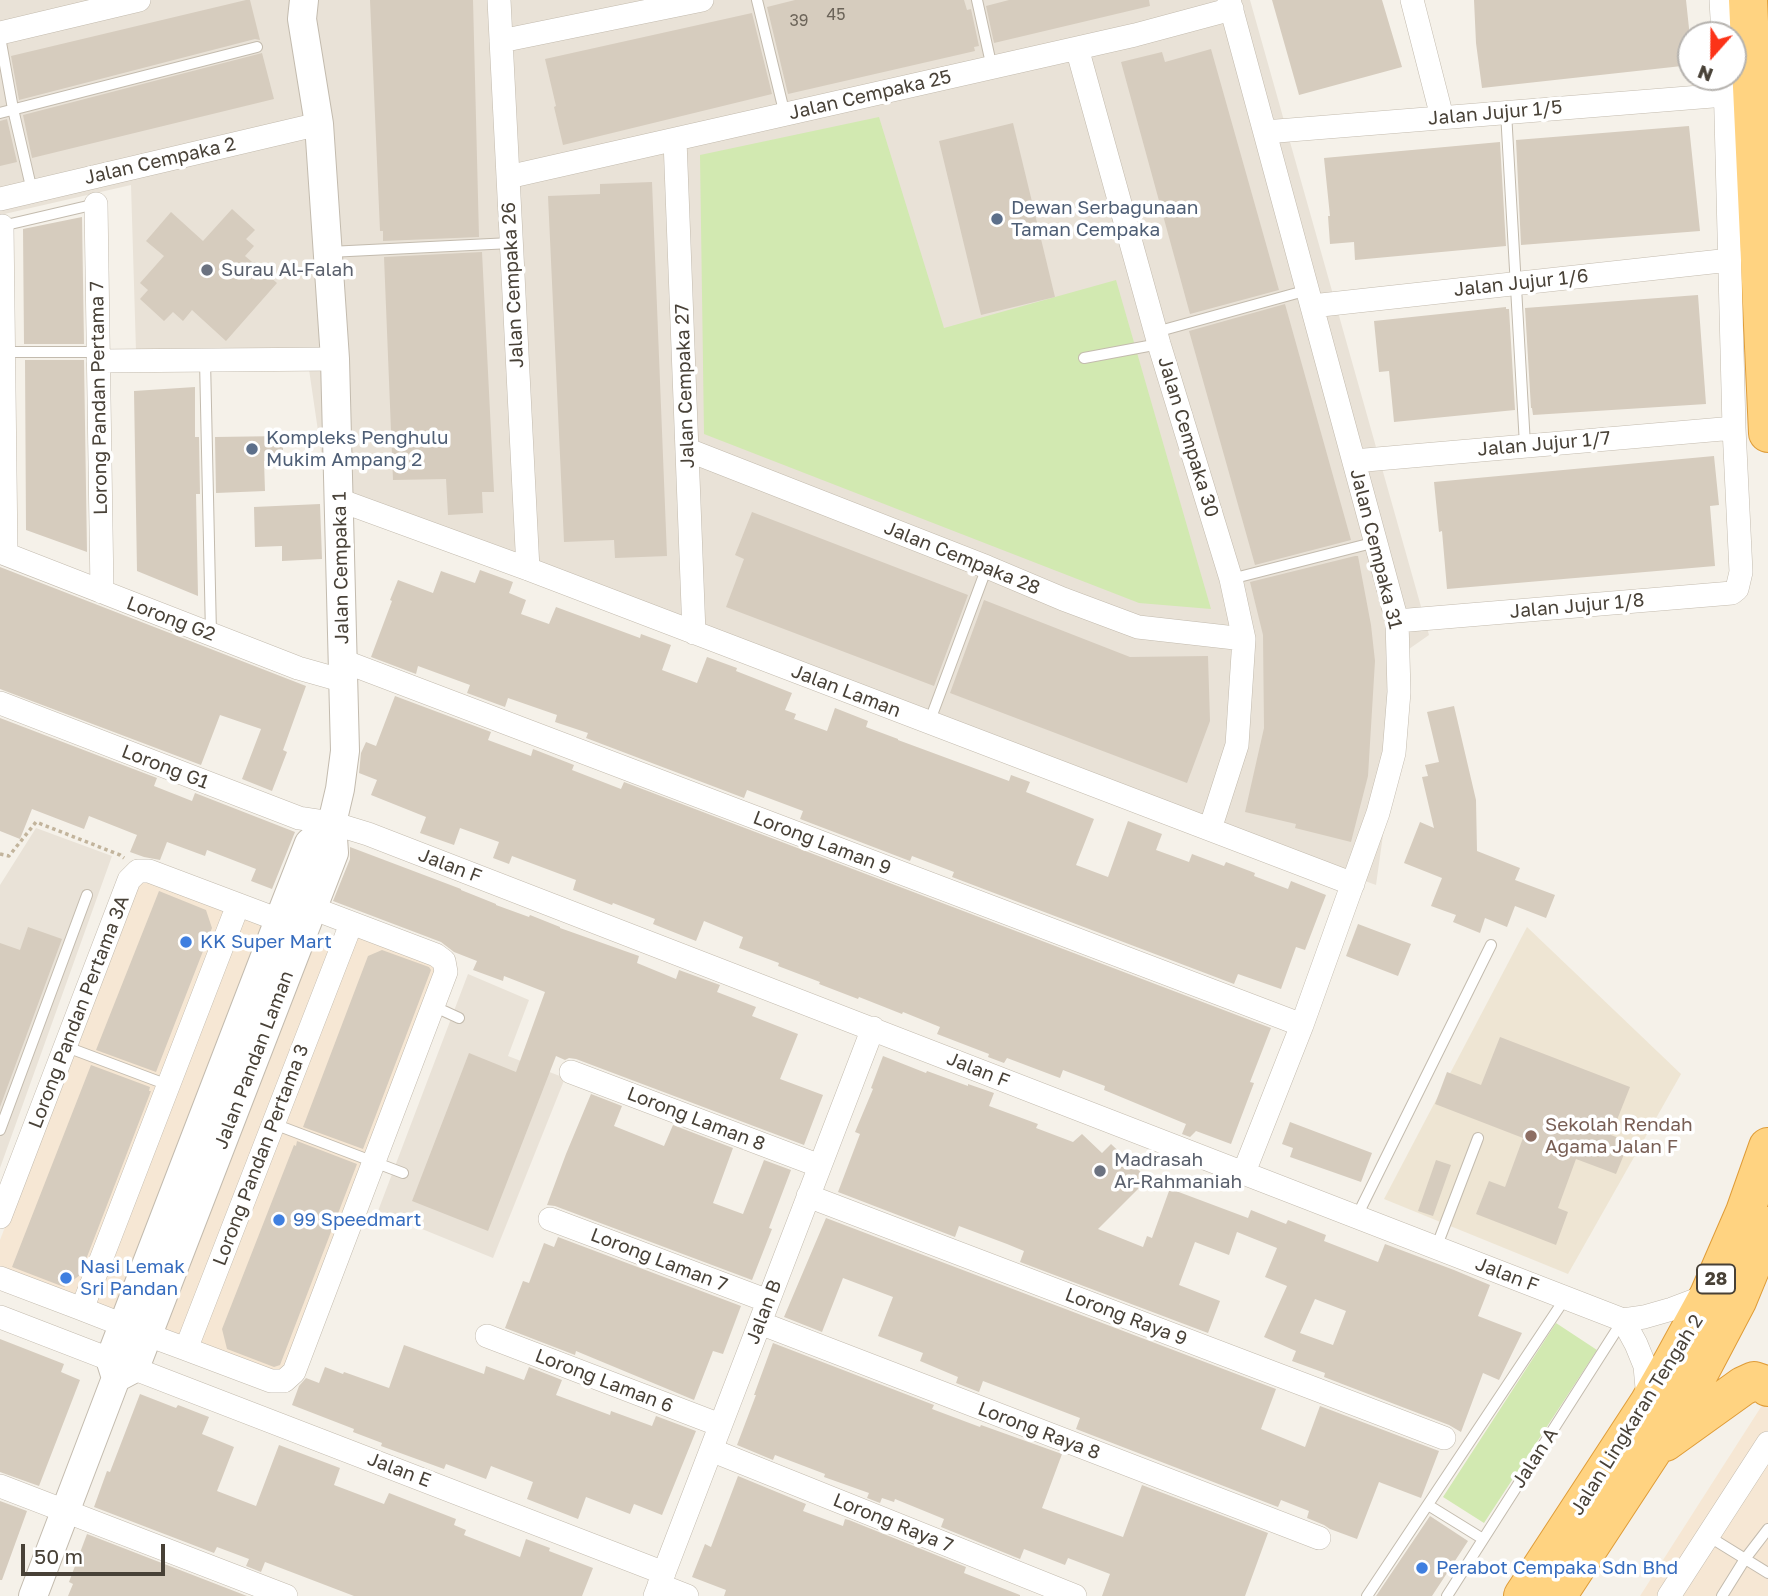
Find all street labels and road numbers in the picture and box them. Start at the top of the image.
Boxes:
street label: Jalan Cempaka 25 [787,65,953,125]
street label: Jalan Jujur 1/5 [1427,96,1563,130]
street label: Jalan Cempaka 2 [82,132,238,190]
street label: Jalan Cempaka 26 [497,201,529,369]
street label: Jalan Jujur 1/6 [1453,265,1589,301]
street label: Lorong Pandan Pertama 7 [86,281,112,515]
street label: Jalan Cempaka 27 [671,303,699,469]
street label: Jalan Cempaka 30 [1153,354,1223,520]
street label: Jalan Jujur 1/7 [1476,427,1612,461]
street label: Jalan Cempaka 31 [1345,467,1407,631]
street label: Jalan Cempaka 1 [328,491,354,645]
street label: Jalan Cempaka 28 [881,516,1043,600]
street label: Jalan Jujur 1/8 [1509,589,1645,623]
street label: Lorong G2 [123,592,219,646]
street label: Jalan Laman [788,660,904,722]
street label: Lorong G1 [118,740,212,794]
street label: Lorong Laman 9 [750,806,894,880]
street label: Jalan F [415,844,485,888]
street label: Lorong Pandan Pertama 3A [24,892,134,1132]
street label: Jalan Pandan Laman [209,968,299,1152]
street label: Lorong Pandan Pertama 3 [208,1041,314,1269]
street label: Jalan F [943,1047,1013,1093]
street label: Lorong Laman 8 [624,1082,768,1156]
street label: Lorong Laman 7 [587,1223,731,1297]
street label: Jalan F [1472,1253,1542,1297]
road number: 28 [1697,1264,1735,1294]
street label: Jalan B [741,1277,787,1347]
street label: Lorong Raya 9 [1062,1283,1190,1351]
street label: Jalan Lingkaran Tengah 2 [1566,1311,1708,1519]
street label: Lorong Laman 6 [532,1344,676,1418]
street label: Lorong Raya 8 [975,1397,1103,1465]
street label: Jalan A [1507,1424,1563,1492]
street label: Jalan E [364,1448,434,1492]
street label: Lorong Raya 7 [830,1489,956,1557]

